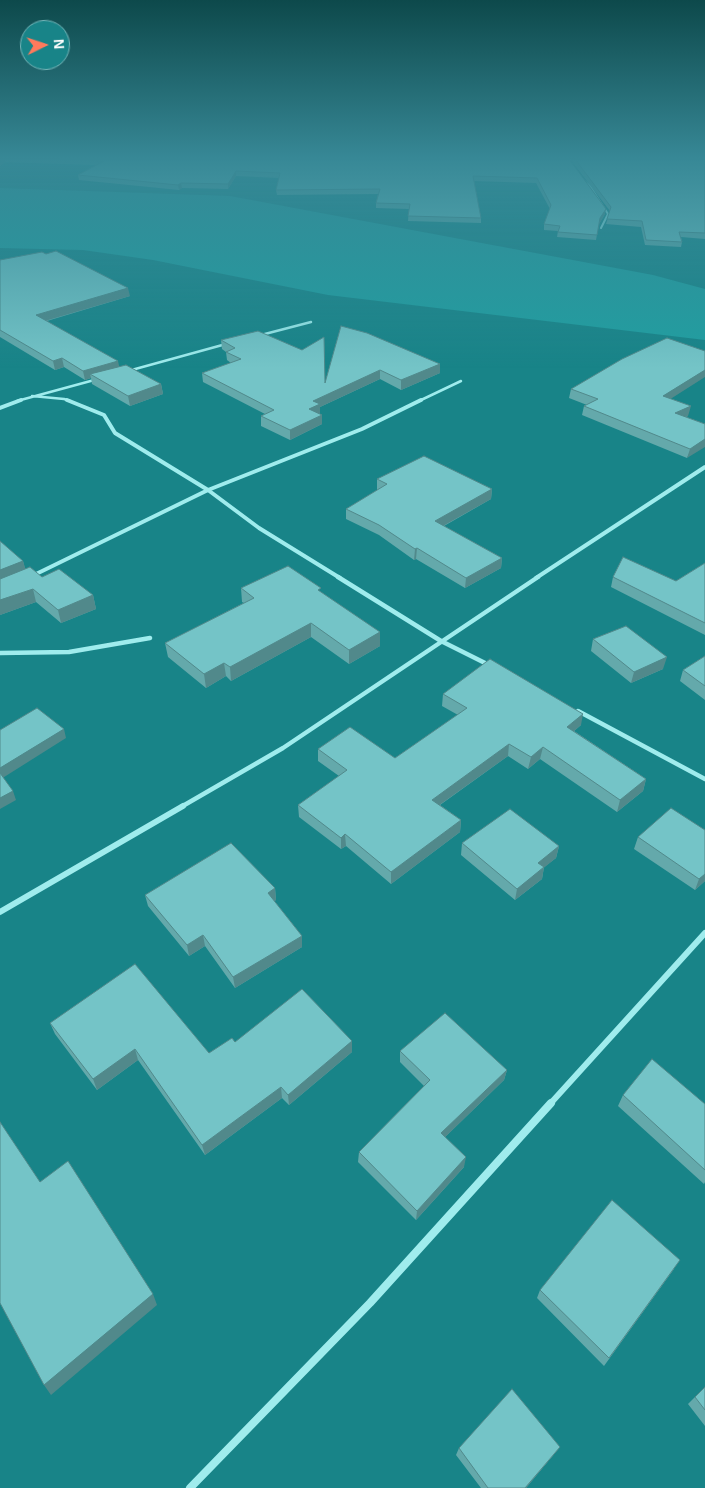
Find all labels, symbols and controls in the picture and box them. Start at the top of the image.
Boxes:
north arrow [20,20,70,70]
text: N [51,38,67,50]

